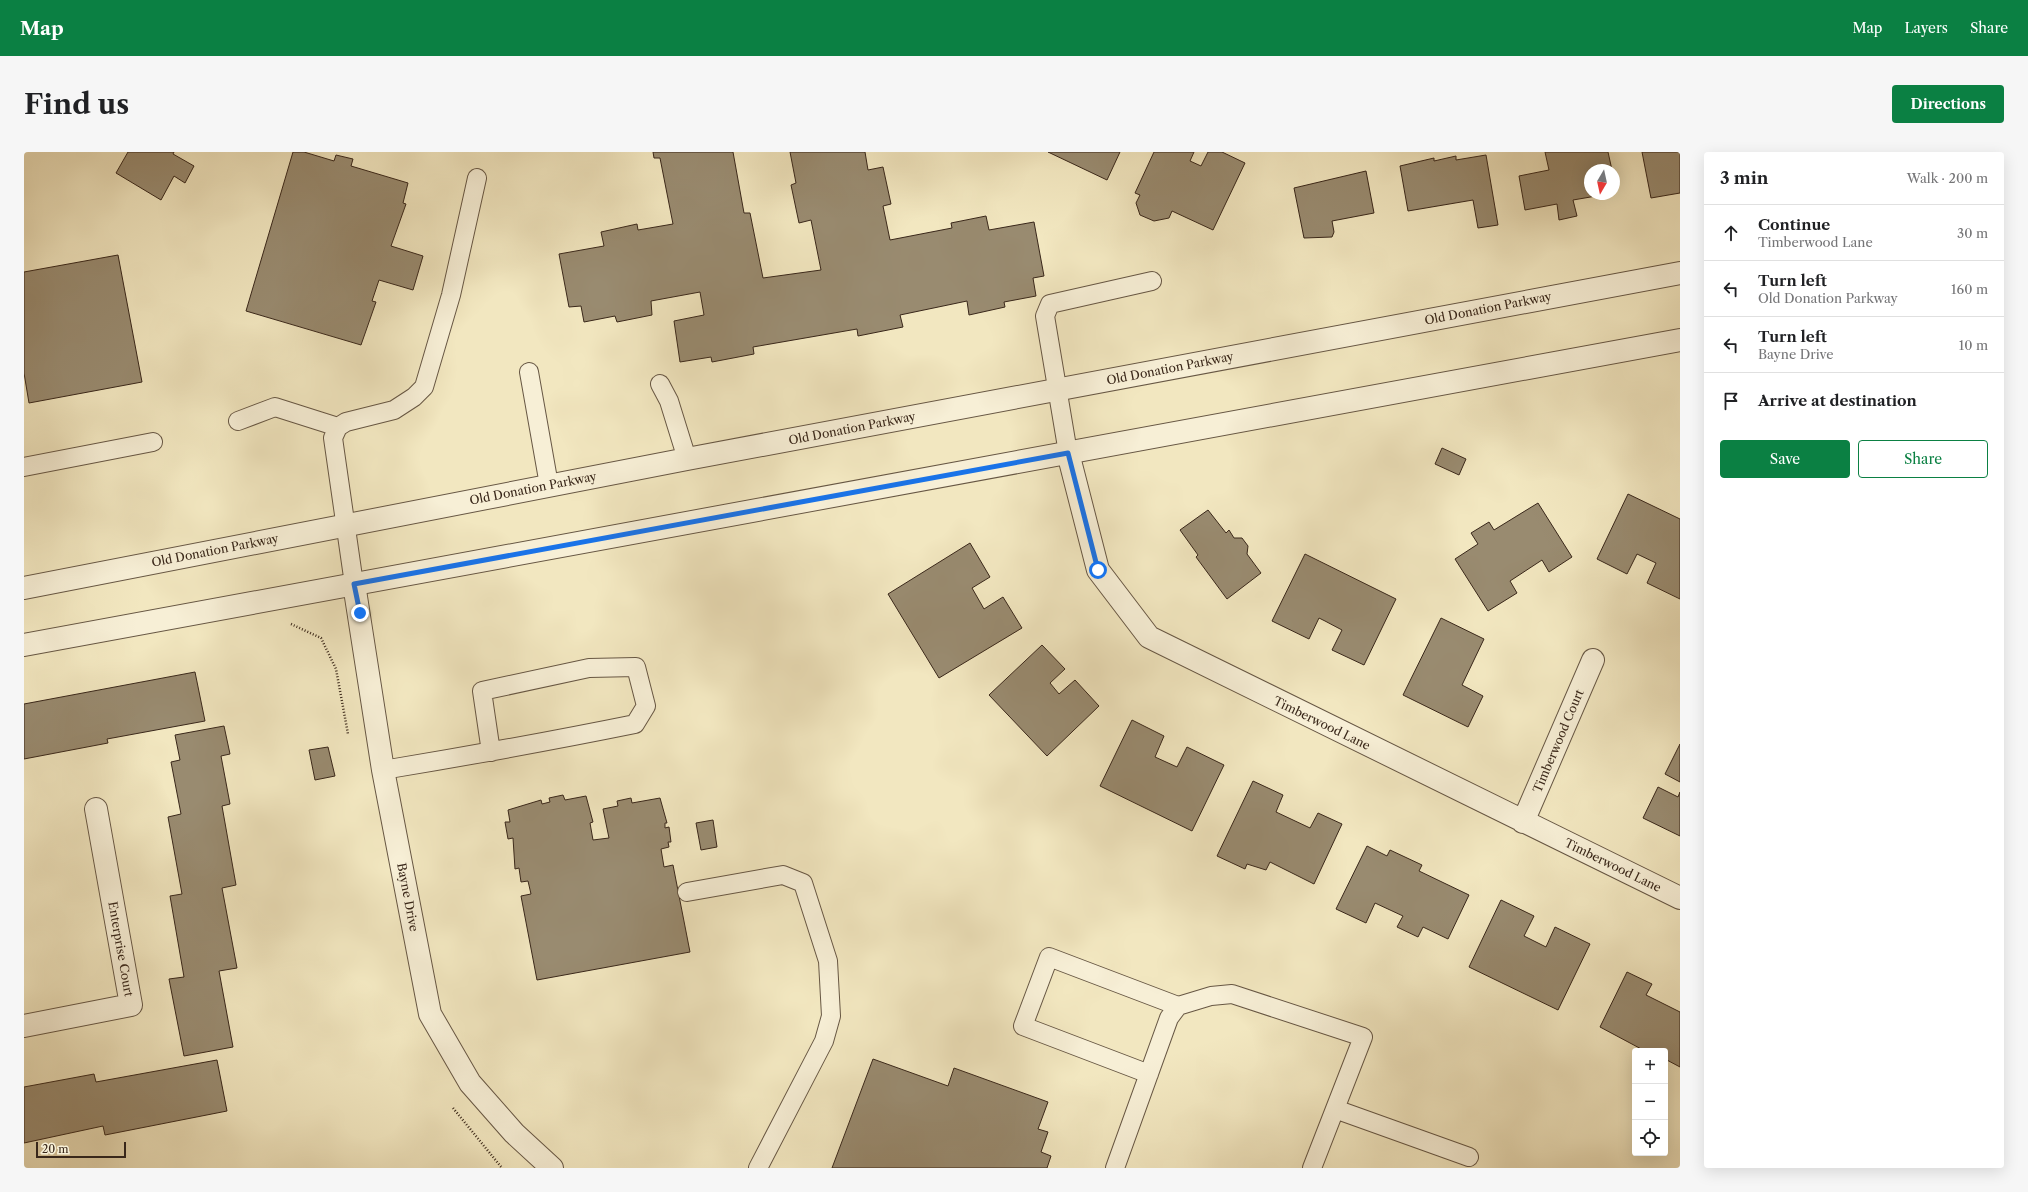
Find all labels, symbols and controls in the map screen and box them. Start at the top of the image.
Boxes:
text: Map [20,17,64,40]
text: Map [1852,19,1882,37]
text: Layers [1904,19,1948,37]
text: Share [1970,19,2008,37]
button: Directions [1892,85,2004,123]
text: Find us [24,87,129,121]
north arrow [1584,164,1620,200]
text: 3 min [1720,168,1769,188]
text: Walk · 200 m [1907,170,1988,186]
text: Continue [1758,215,1830,234]
icon: ahead [1720,222,1742,244]
text: 30 m [1957,225,1988,241]
text: Timberwood Lane [1758,234,1873,250]
text: Turn left [1758,271,1827,290]
icon: left [1720,278,1742,300]
text: 160 m [1951,281,1988,297]
street label: Old Donation Parkway [1423,288,1553,328]
text: Old Donation Parkway [1758,290,1898,306]
text: Turn left [1758,327,1827,346]
icon: left [1720,334,1742,356]
text: 10 m [1959,337,1988,353]
text: Bayne Drive [1758,346,1834,362]
street label: Old Donation Parkway [1105,348,1235,388]
icon: arrive [1720,390,1742,412]
text: Arrive at destination [1758,391,1917,410]
street label: Old Donation Parkway [787,408,917,448]
button: Save [1720,440,1850,478]
button: Share [1858,440,1988,478]
street label: Old Donation Parkway [468,468,598,508]
street label: Old Donation Parkway [150,530,280,570]
route start [1089,561,1107,579]
route end [351,604,369,622]
street label: Timberwood Court [1529,686,1587,795]
street label: Timberwood Lane [1271,693,1373,753]
street label: Timberwood Lane [1562,835,1664,895]
street label: Bayne Drive [394,861,422,933]
street label: Enterprise Court [105,900,137,998]
map controls [1632,1048,1668,1156]
button: + [1632,1048,1668,1084]
button: − [1632,1084,1668,1120]
button: locate [1632,1120,1668,1156]
scale bar [36,1140,126,1159]
text: 20 m [42,1142,68,1156]

